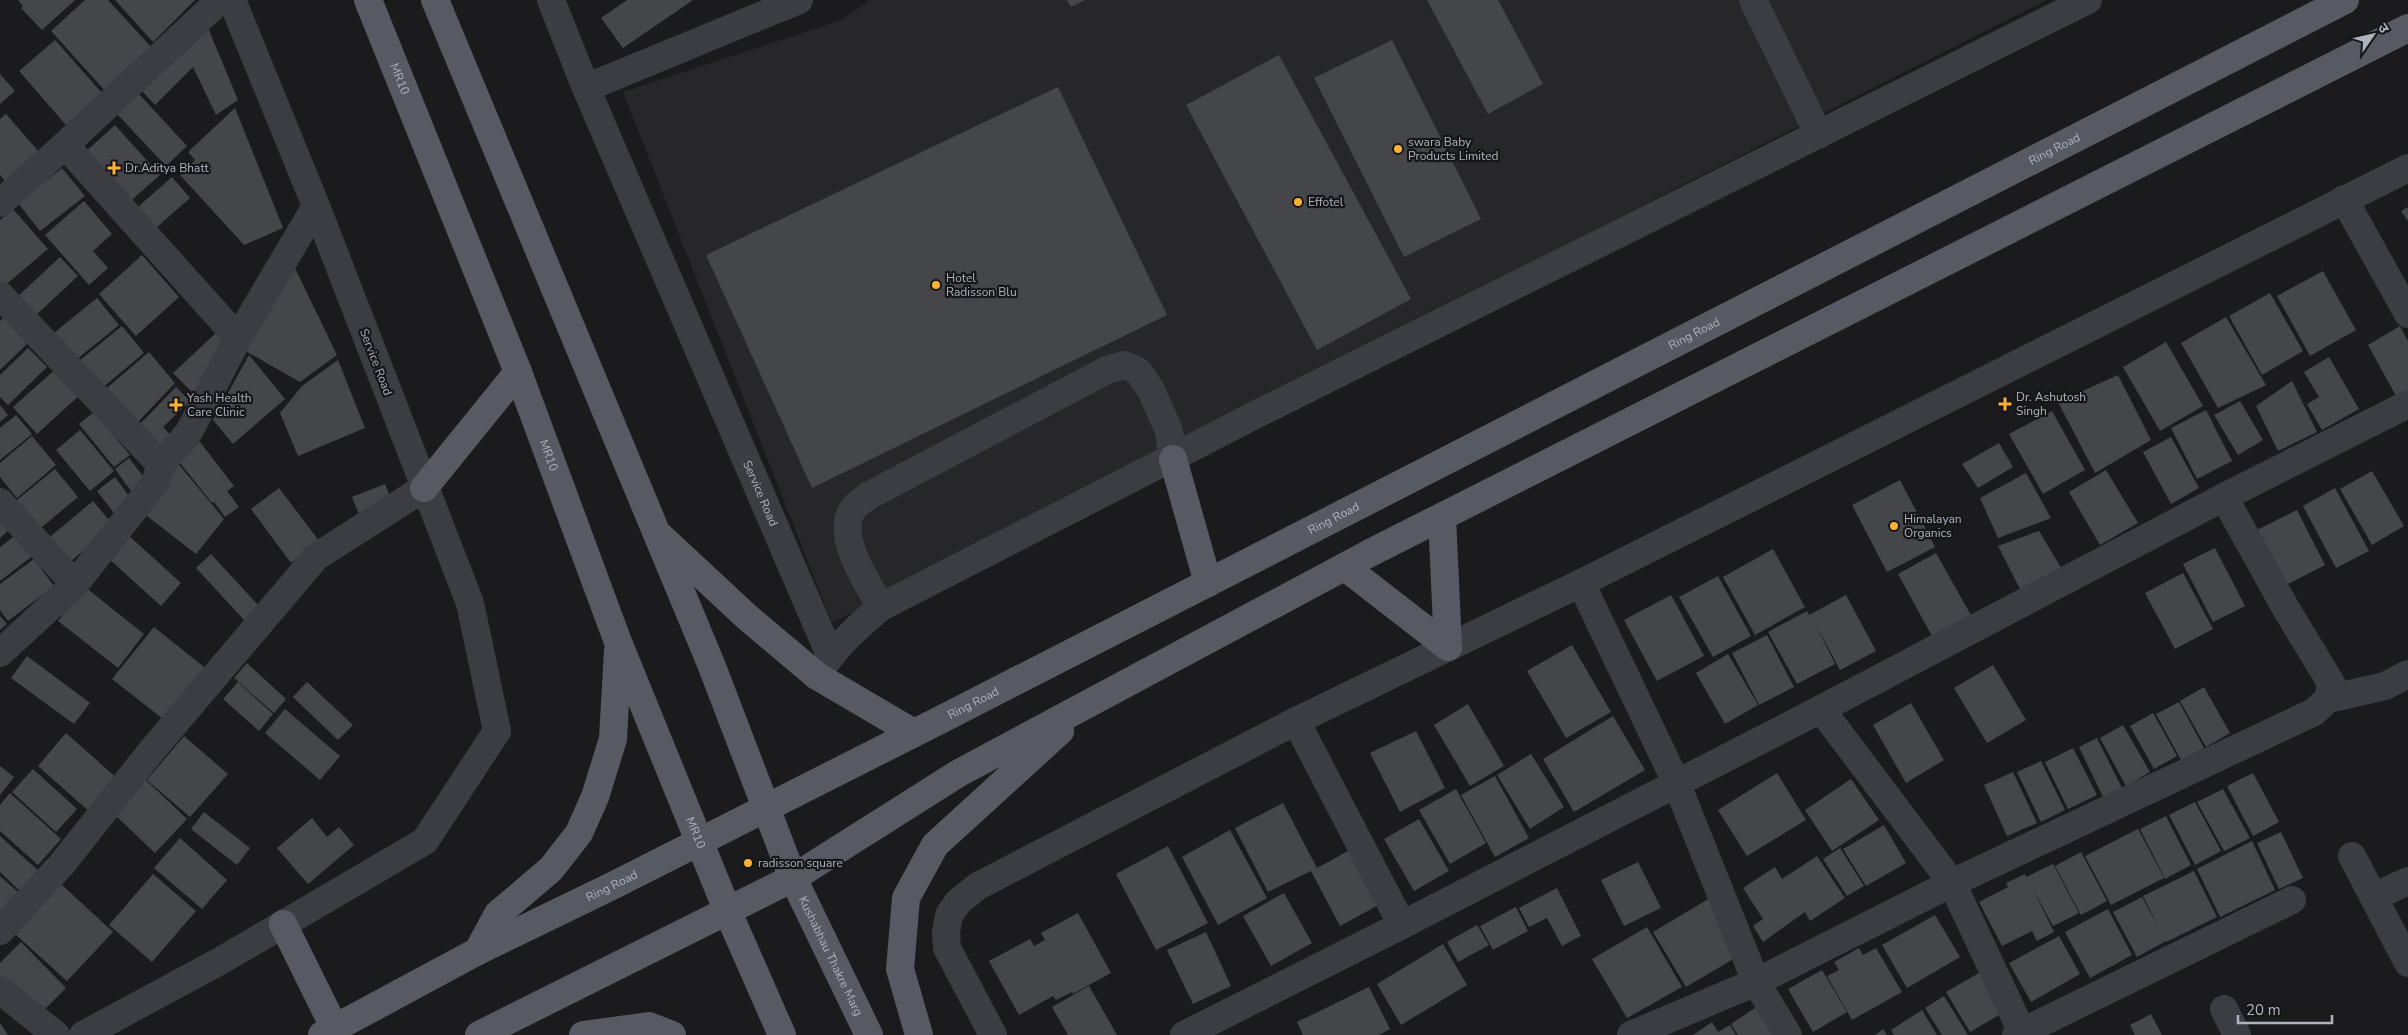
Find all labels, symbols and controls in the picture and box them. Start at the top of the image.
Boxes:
north arrow [2348,10,2398,60]
text: उ [2373,19,2394,37]
street label: MR10 [386,61,413,97]
street label: Ring Road [2026,129,2083,169]
place label: swara Baby Products Limited [1408,134,1499,164]
marker: swara Baby Products Limited [1392,143,1404,155]
place label: Dr.Aditya Bhatt [125,160,209,176]
marker: Dr.Aditya Bhatt [107,161,121,175]
place label: Effotel [1308,194,1344,210]
marker: Effotel [1292,196,1304,208]
place label: Hotel Radisson Blu [946,270,1017,300]
marker: Hotel Radisson Blu [930,279,942,291]
street label: Ring Road [1666,314,1723,353]
street label: Service Road [356,326,396,398]
place label: Dr. Ashutosh Singh [2016,389,2086,419]
place label: Yash Health Care Clinic [186,390,252,420]
marker: Dr. Ashutosh Singh [1998,397,2012,411]
marker: Yash Health Care Clinic [169,398,183,412]
street label: MR10 [536,437,562,473]
street label: Service Road [739,458,782,529]
street label: Ring Road [1305,499,1362,538]
place label: Himalayan Organics [1904,511,1962,541]
marker: Himalayan Organics [1888,520,1900,532]
street label: Ring Road [945,683,1002,723]
street label: MR10 [682,815,709,851]
place label: radisson square [758,855,843,871]
marker: radisson square [742,857,754,869]
street label: Ring Road [583,866,640,905]
street label: Kushabhau Thakre Marg [795,894,867,1019]
scale bar [2238,992,2332,1024]
text: 20 m [2246,1000,2281,1020]

